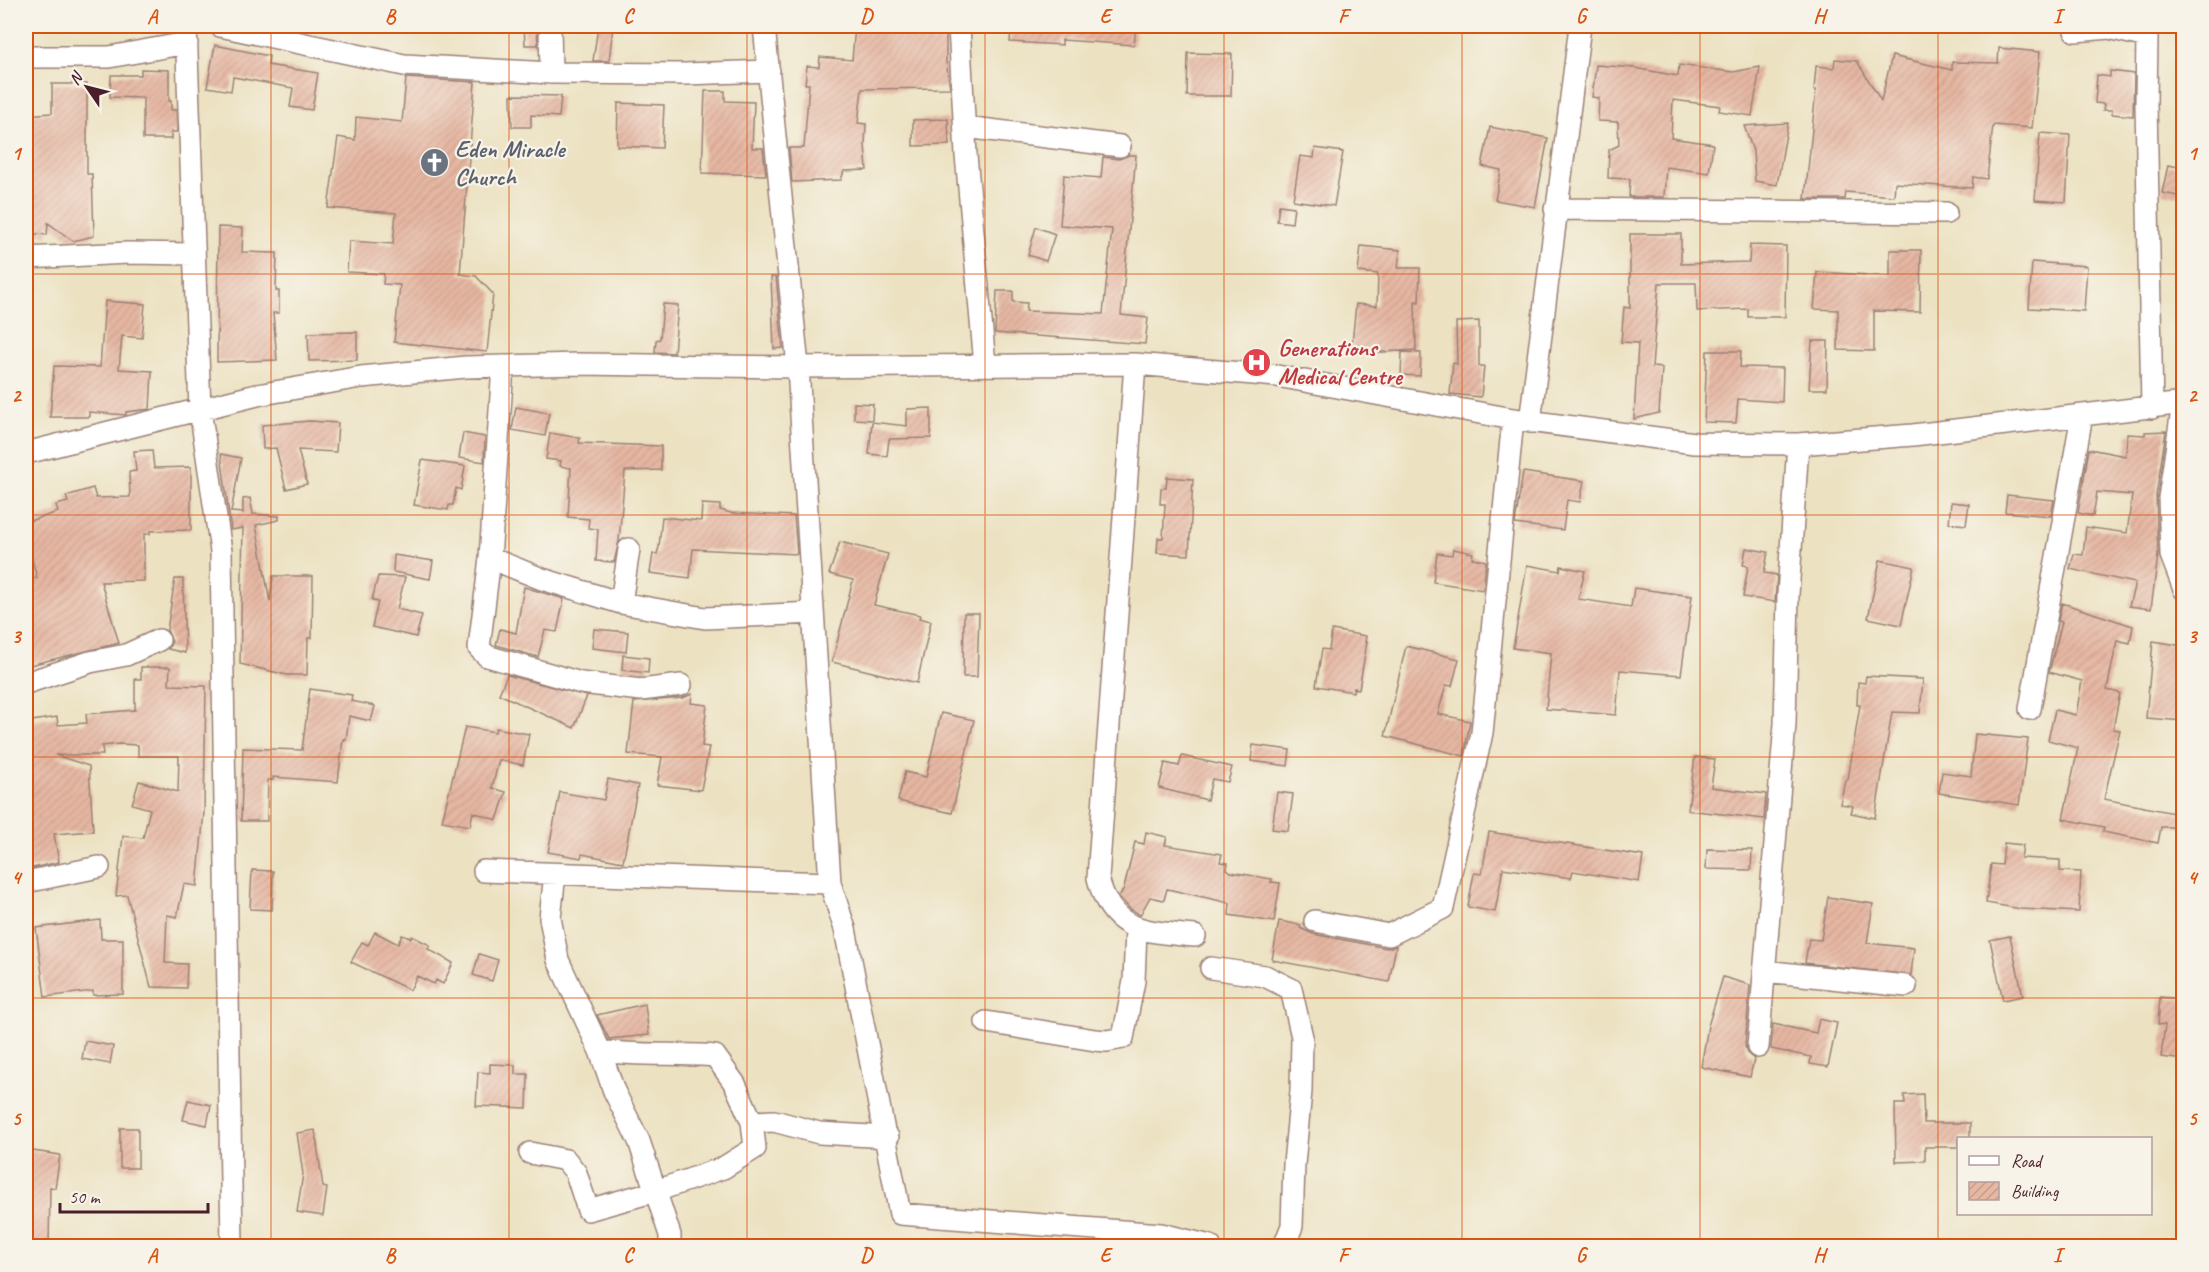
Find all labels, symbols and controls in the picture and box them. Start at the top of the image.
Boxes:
text: A [147,4,159,29]
text: B [385,4,397,29]
text: C [623,4,635,29]
text: D [860,4,874,29]
text: E [1100,4,1114,29]
text: F [1338,4,1352,29]
text: G [1576,4,1589,29]
text: H [1813,4,1828,29]
text: I [2053,4,2066,29]
north arrow [57,57,117,117]
text: N [64,67,88,89]
place label: Eden Miracle Church [455,134,566,192]
text: 1 [12,141,23,166]
text: 1 [2188,141,2199,166]
church icon: Eden Miracle Church [418,147,450,179]
place label: Generations Medical Centre [1278,333,1404,391]
hospital icon: Generations Medical Centre [1241,346,1273,378]
text: 2 [12,383,23,408]
text: 2 [2188,383,2199,408]
text: 3 [12,624,23,649]
text: 3 [2188,624,2199,649]
text: 4 [12,865,24,890]
text: 4 [2188,865,2200,890]
text: 5 [12,1106,23,1131]
text: 5 [2188,1106,2199,1131]
legend [1957,1137,2152,1215]
text: Road [2011,1150,2044,1172]
scale bar [60,1176,208,1214]
text: Building [2011,1180,2060,1202]
text: 50 m [69,1186,102,1208]
text: A [147,1243,159,1268]
text: B [385,1243,397,1268]
text: C [623,1243,635,1268]
text: D [860,1243,874,1268]
text: E [1100,1243,1114,1268]
text: F [1338,1243,1352,1268]
text: G [1576,1243,1589,1268]
text: H [1813,1243,1828,1268]
text: I [2053,1243,2066,1268]

